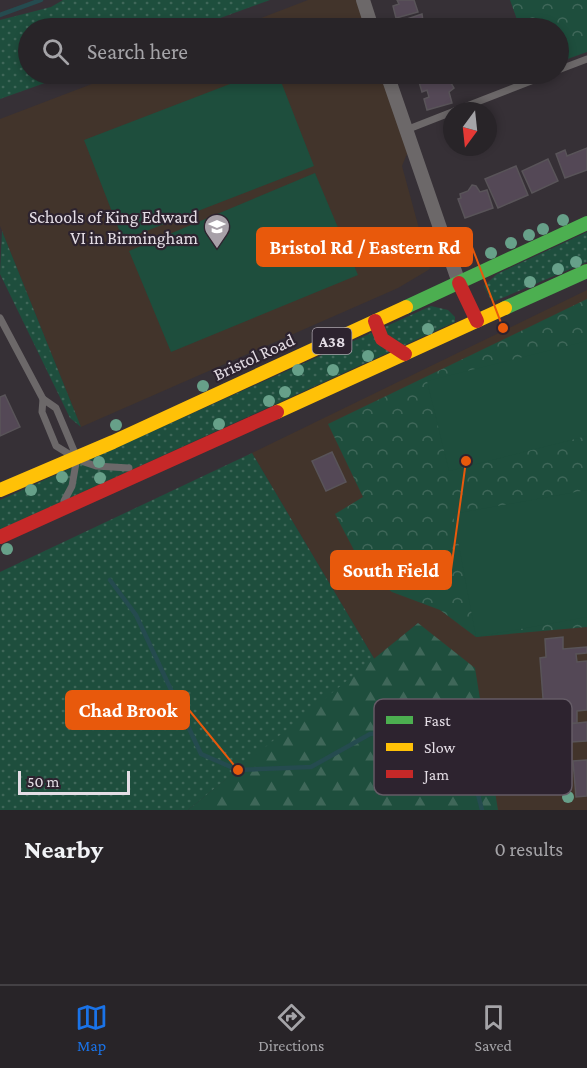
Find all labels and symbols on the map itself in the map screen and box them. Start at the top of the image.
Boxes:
north arrow [443,102,497,156]
place label: Schools of King Edward VI in Birmingham [29,207,199,248]
school or university icon: Schools of King Edward VI in Birmingham [202,212,232,250]
callout: Bristol Rd / Eastern Rd [257,228,472,266]
text: Bristol Rd / Eastern Rd [269,236,461,258]
road number: A38 [312,328,352,354]
street label: Bristol Road [210,329,298,385]
callout: South Field [331,551,451,589]
text: South Field [343,559,439,581]
callout: Chad Brook [66,691,189,729]
text: Chad Brook [78,699,179,721]
legend [374,699,572,795]
text: Fast [424,712,451,729]
text: Slow [424,739,456,756]
text: Jam [422,766,449,784]
scale bar [18,768,130,796]

